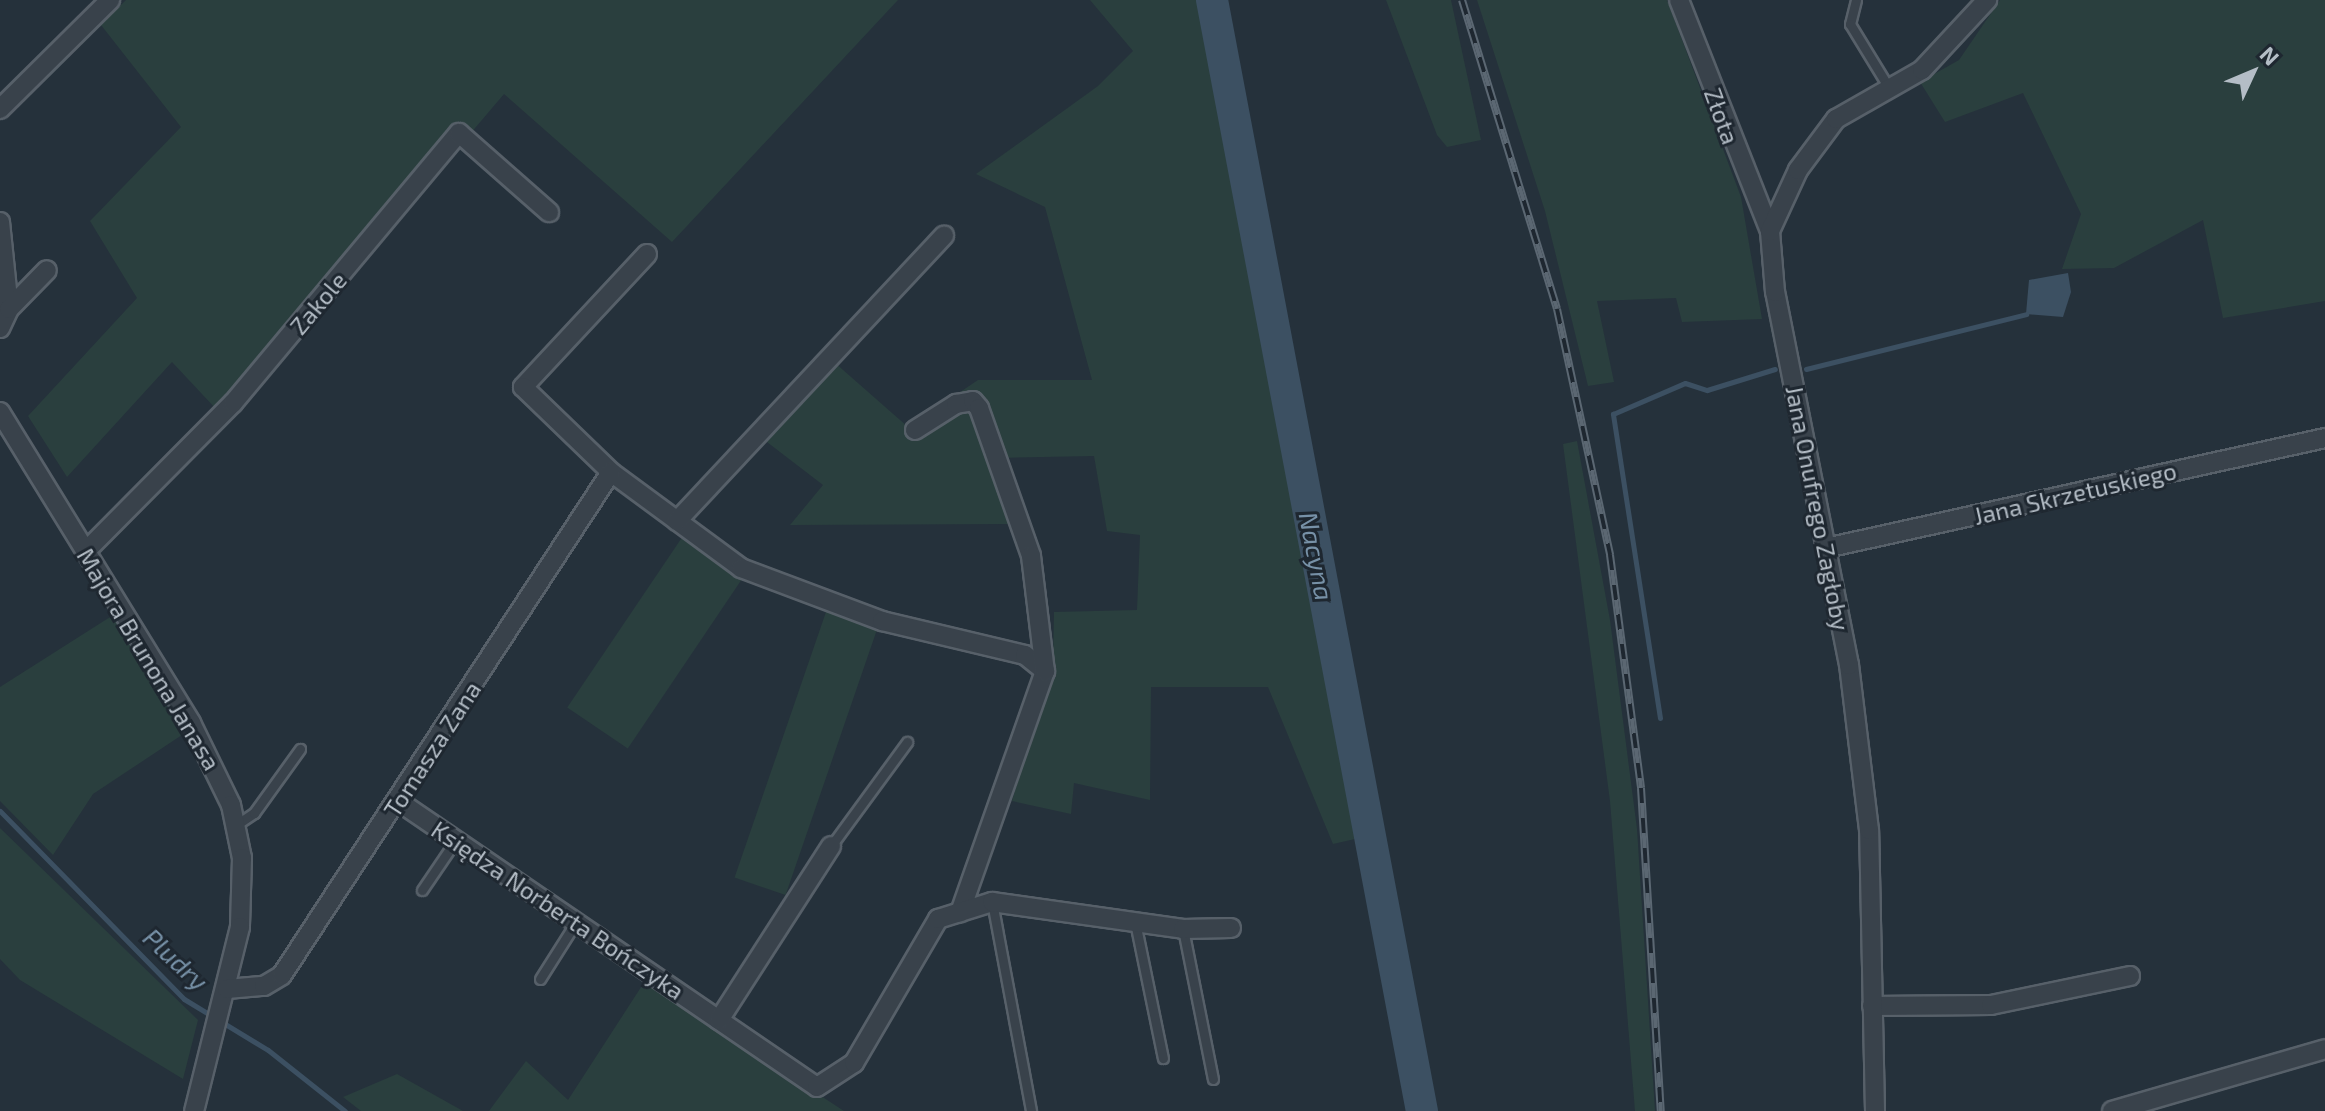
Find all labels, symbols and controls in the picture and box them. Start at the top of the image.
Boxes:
north arrow [2213,32,2293,112]
text: N [2255,41,2285,70]
street label: Złota [1699,84,1745,148]
street label: Zakole [284,266,352,340]
street label: Jana Onufrego Zagłoby [1780,383,1856,633]
street label: Jana Skrzetuskiego [1971,456,2179,530]
water label: Nacyna [1293,509,1341,603]
street label: Majora Brunona Janasa [71,543,227,775]
street label: Tomasza Zana [377,676,487,822]
street label: Księdza Norberta Bończyka [426,815,690,1005]
water label: Pludry [137,921,215,997]

